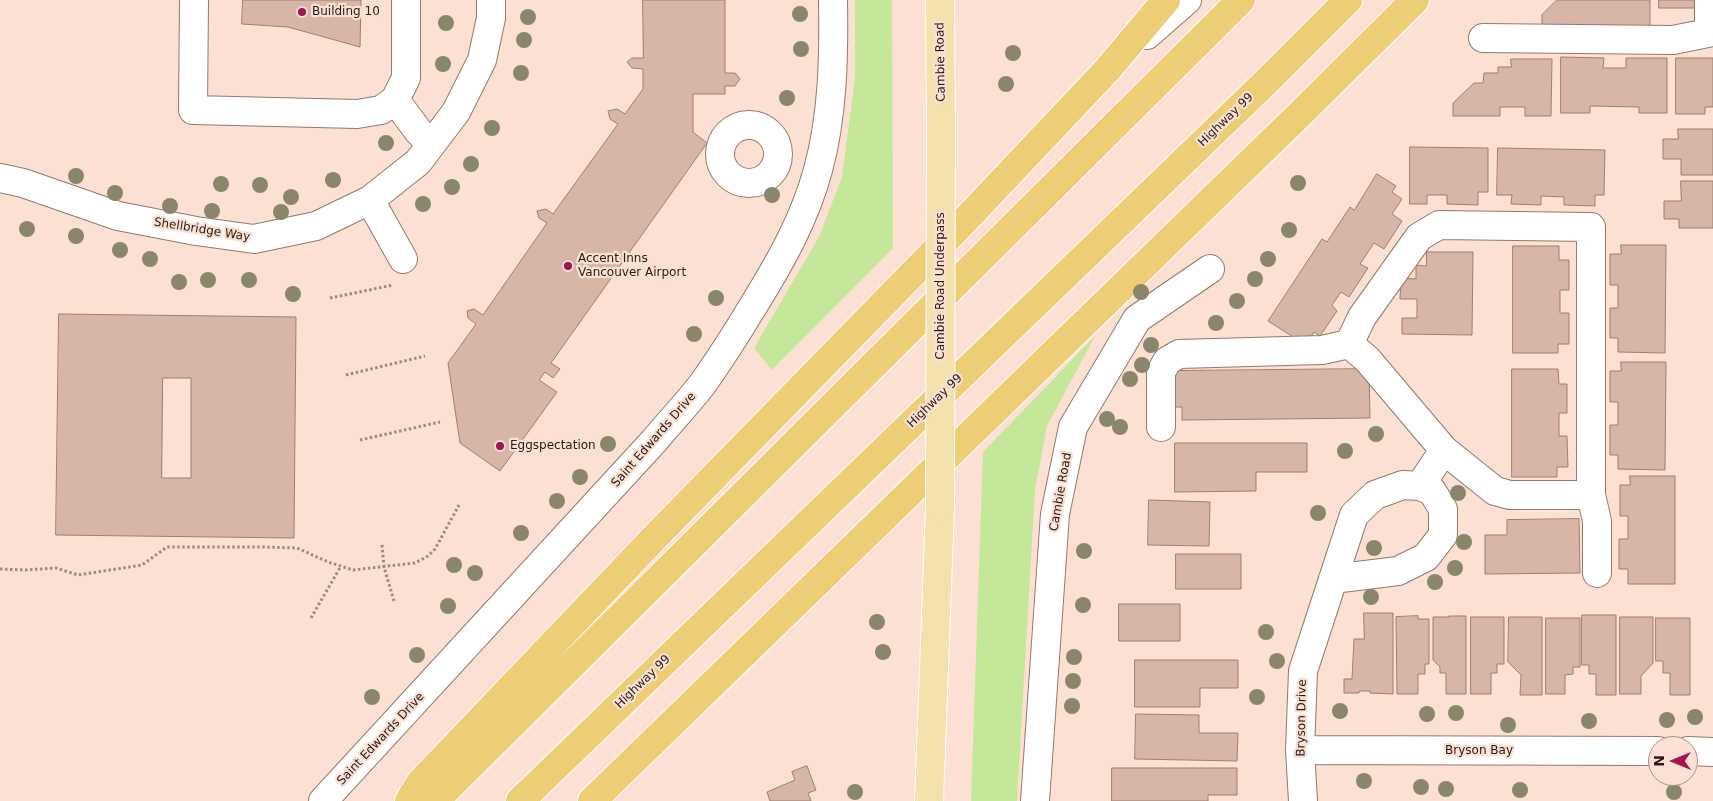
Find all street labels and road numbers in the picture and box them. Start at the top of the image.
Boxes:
street label: Cambie Road [933,22,949,102]
street label: Highway 99 [1195,90,1257,150]
street label: Cambie Road Underpass [934,212,948,360]
street label: Shellbridge Way [153,215,251,245]
street label: Highway 99 [904,371,966,431]
street label: Saint Edwards Drive [609,390,699,490]
street label: Cambie Road [1047,452,1075,532]
street label: Highway 99 [612,652,674,712]
street label: Bryson Drive [1294,679,1310,757]
street label: Saint Edwards Drive [334,690,428,788]
street label: Bryson Bay [1445,744,1513,758]

